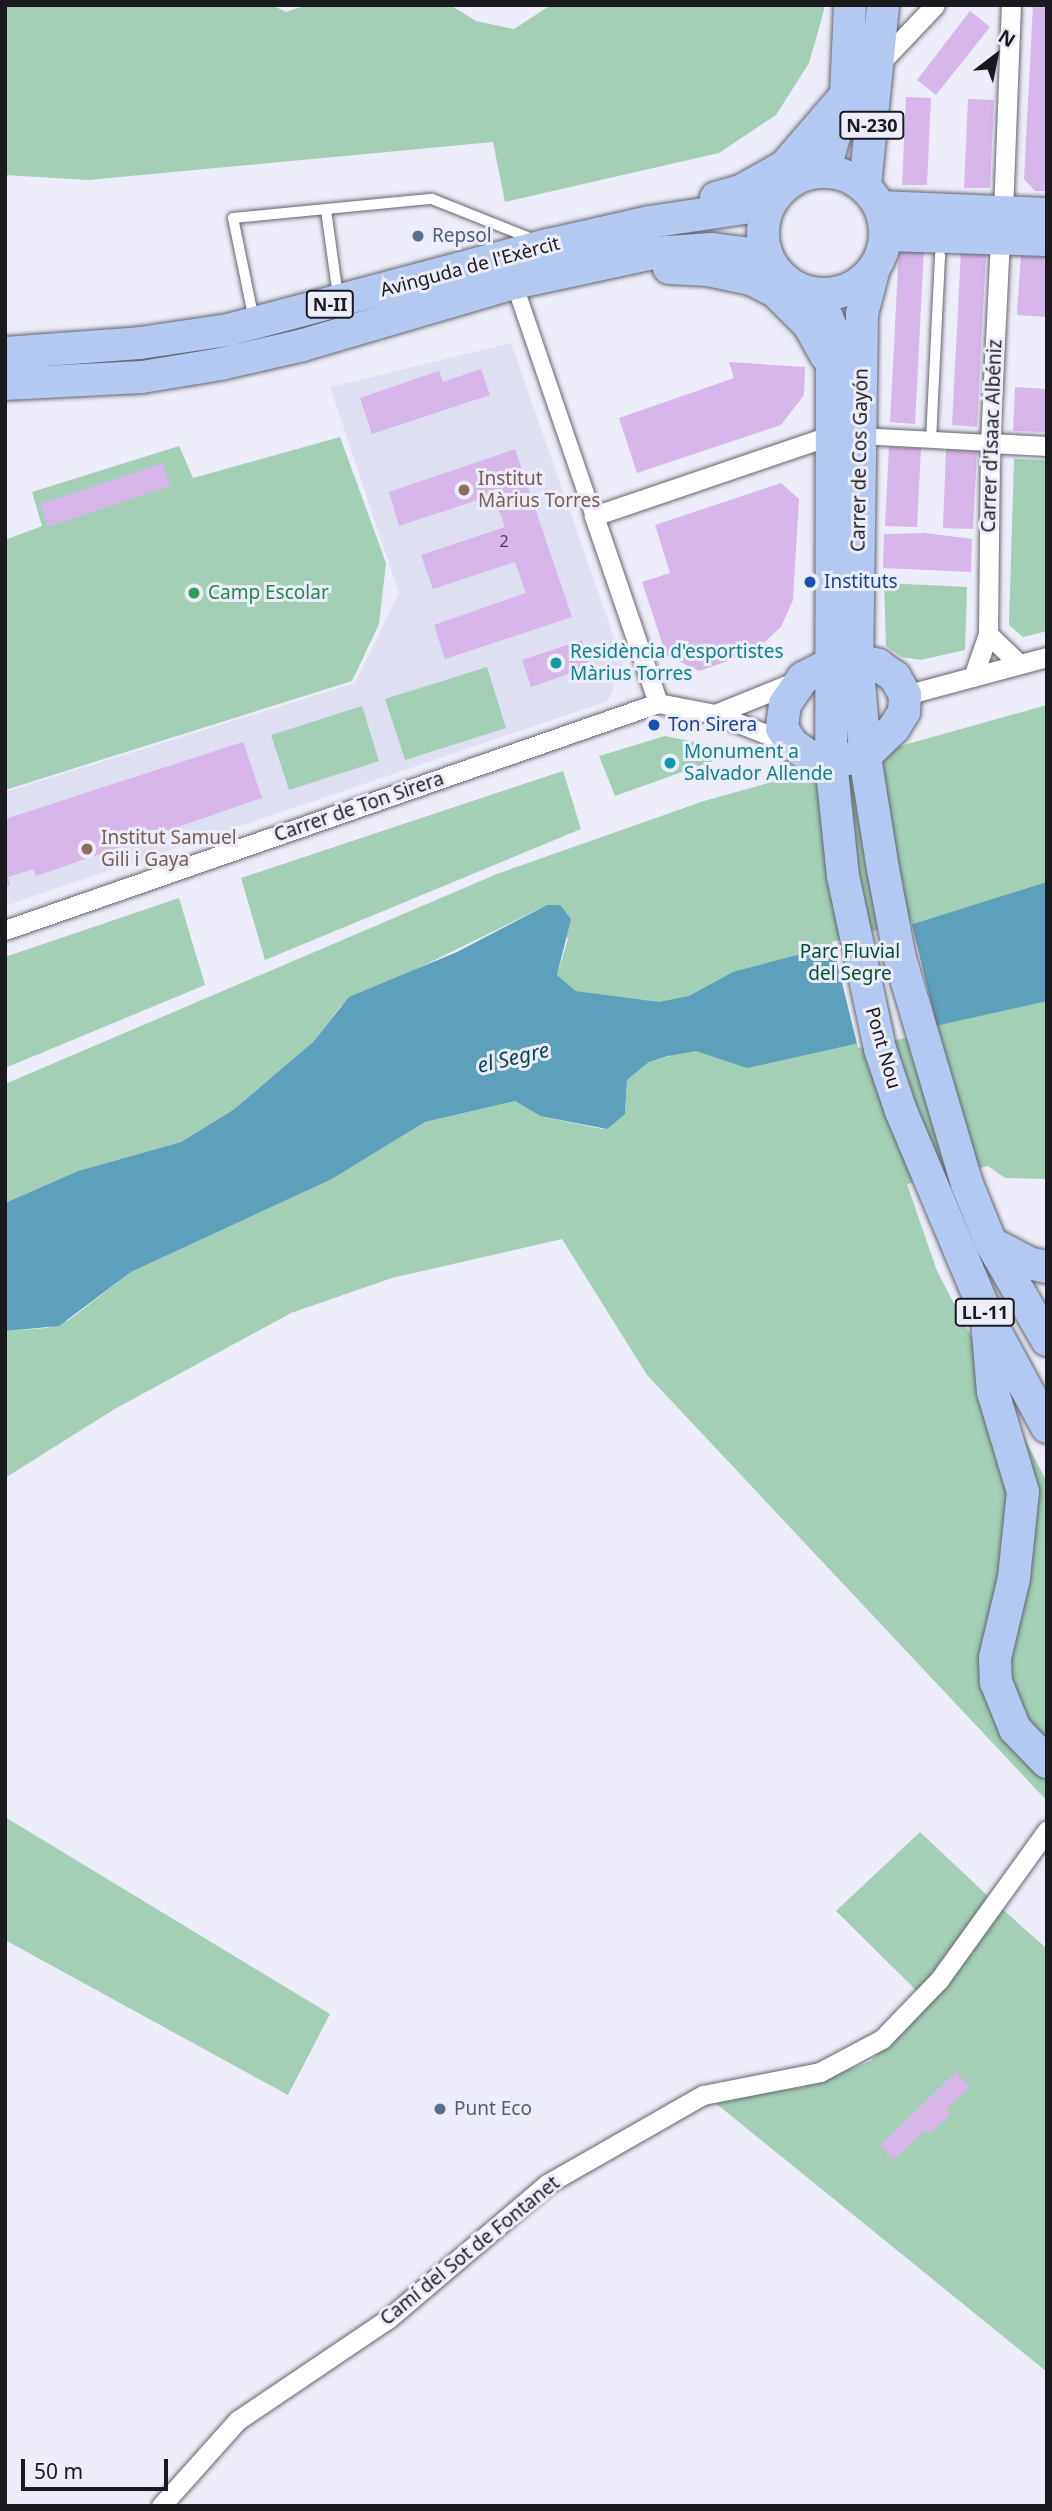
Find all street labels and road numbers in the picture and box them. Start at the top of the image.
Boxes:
road number: N-230 [839,110,905,140]
street label: Avinguda de l'Exèrcit [378,232,562,302]
road number: N-II [306,290,354,318]
street label: Carrer d'Isaac Albéniz [977,339,1007,533]
street label: Carrer de Cos Gayón [847,368,873,552]
street label: Carrer de Ton Sirera [271,767,447,847]
street label: Pont Nou [860,1004,906,1092]
road number: LL-11 [954,1297,1016,1326]
street label: Camí del Sot de Fontanet [376,2172,564,2330]

